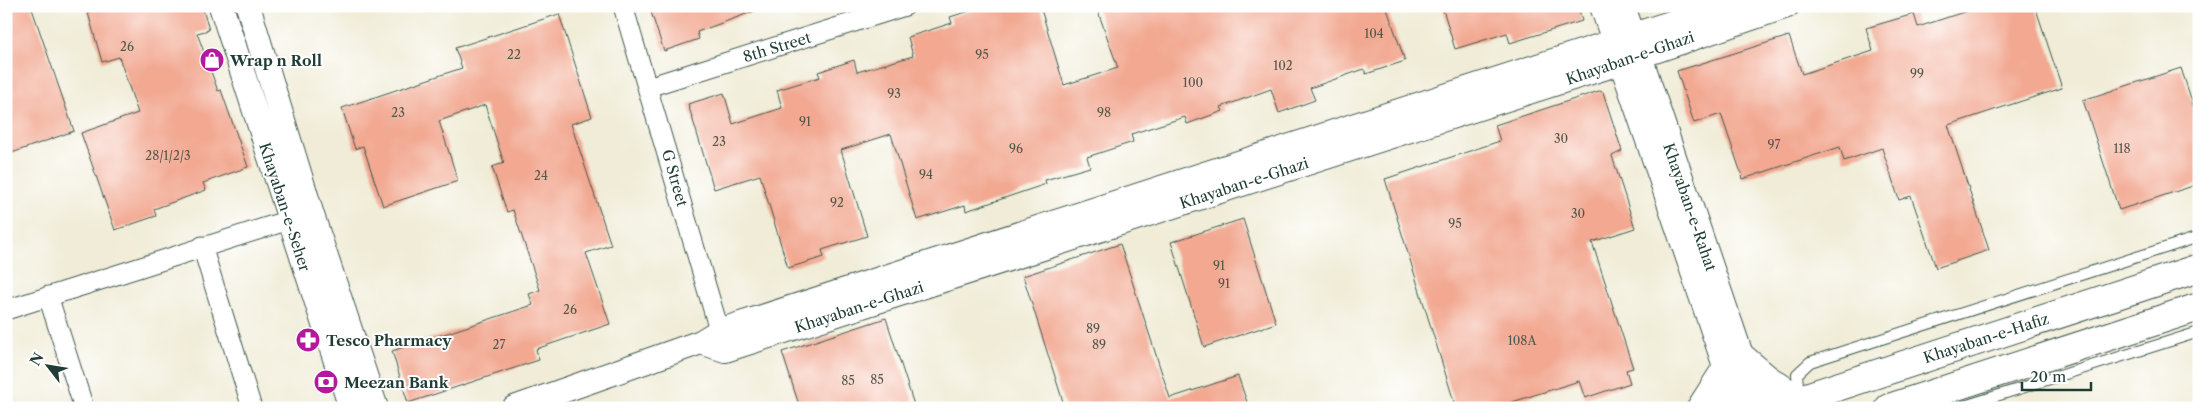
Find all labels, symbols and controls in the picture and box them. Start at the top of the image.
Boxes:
house number: 104 [1364,26,1384,41]
street label: 8th Street [741,27,814,66]
street label: Khayaban-e-Ghazi [1563,27,1697,89]
house number: 26 [120,39,134,54]
shop icon: Wrap n Roll [199,47,225,73]
house number: 22 [507,47,521,62]
house number: 95 [975,47,989,62]
place label: Wrap n Roll [229,51,322,70]
house number: 102 [1273,58,1293,73]
house number: 99 [1910,66,1924,81]
house number: 100 [1183,75,1203,90]
house number: 93 [887,86,901,101]
house number: 23 [391,105,405,120]
house number: 98 [1097,105,1111,120]
house number: 91 [799,114,811,129]
house number: 30 [1554,131,1568,146]
house number: 23 [712,134,726,149]
house number: 97 [1768,137,1781,152]
street label: Khayaban-e-Seher [255,140,315,274]
street label: Khayaban-e-Rahat [1659,140,1721,274]
house number: 96 [1009,141,1023,156]
house number: 118 [2113,141,2131,156]
street label: G Street [658,147,692,209]
house number: 28/1/2/3 [145,148,191,163]
street label: Khayaban-e-Ghazi [1177,153,1311,213]
house number: 94 [919,167,933,182]
house number: 24 [534,168,548,183]
house number: 92 [830,195,844,210]
house number: 30 [1571,206,1585,221]
house number: 95 [1448,216,1462,231]
house number: 91 [1213,258,1225,273]
house number: 91 [1218,276,1230,291]
street label: Khayaban-e-Ghazi [792,277,926,337]
house number: 26 [563,302,577,317]
street label: Khayaban-e-Hafiz [1921,309,2051,367]
house number: 89 [1086,321,1100,336]
pharmacy icon: Tesco Pharmacy [295,327,321,353]
place label: Tesco Pharmacy [326,331,452,350]
house number: 108A [1508,333,1537,348]
house number: 27 [493,337,505,352]
house number: 89 [1092,337,1106,352]
north arrow [22,342,72,392]
text: N [26,349,48,369]
scale bar [2022,359,2091,391]
text: 20 m [2030,367,2066,386]
bank icon: Meezan Bank [313,369,339,395]
house number: 85 [870,372,884,387]
place label: Meezan Bank [344,373,450,392]
house number: 85 [841,373,855,388]

